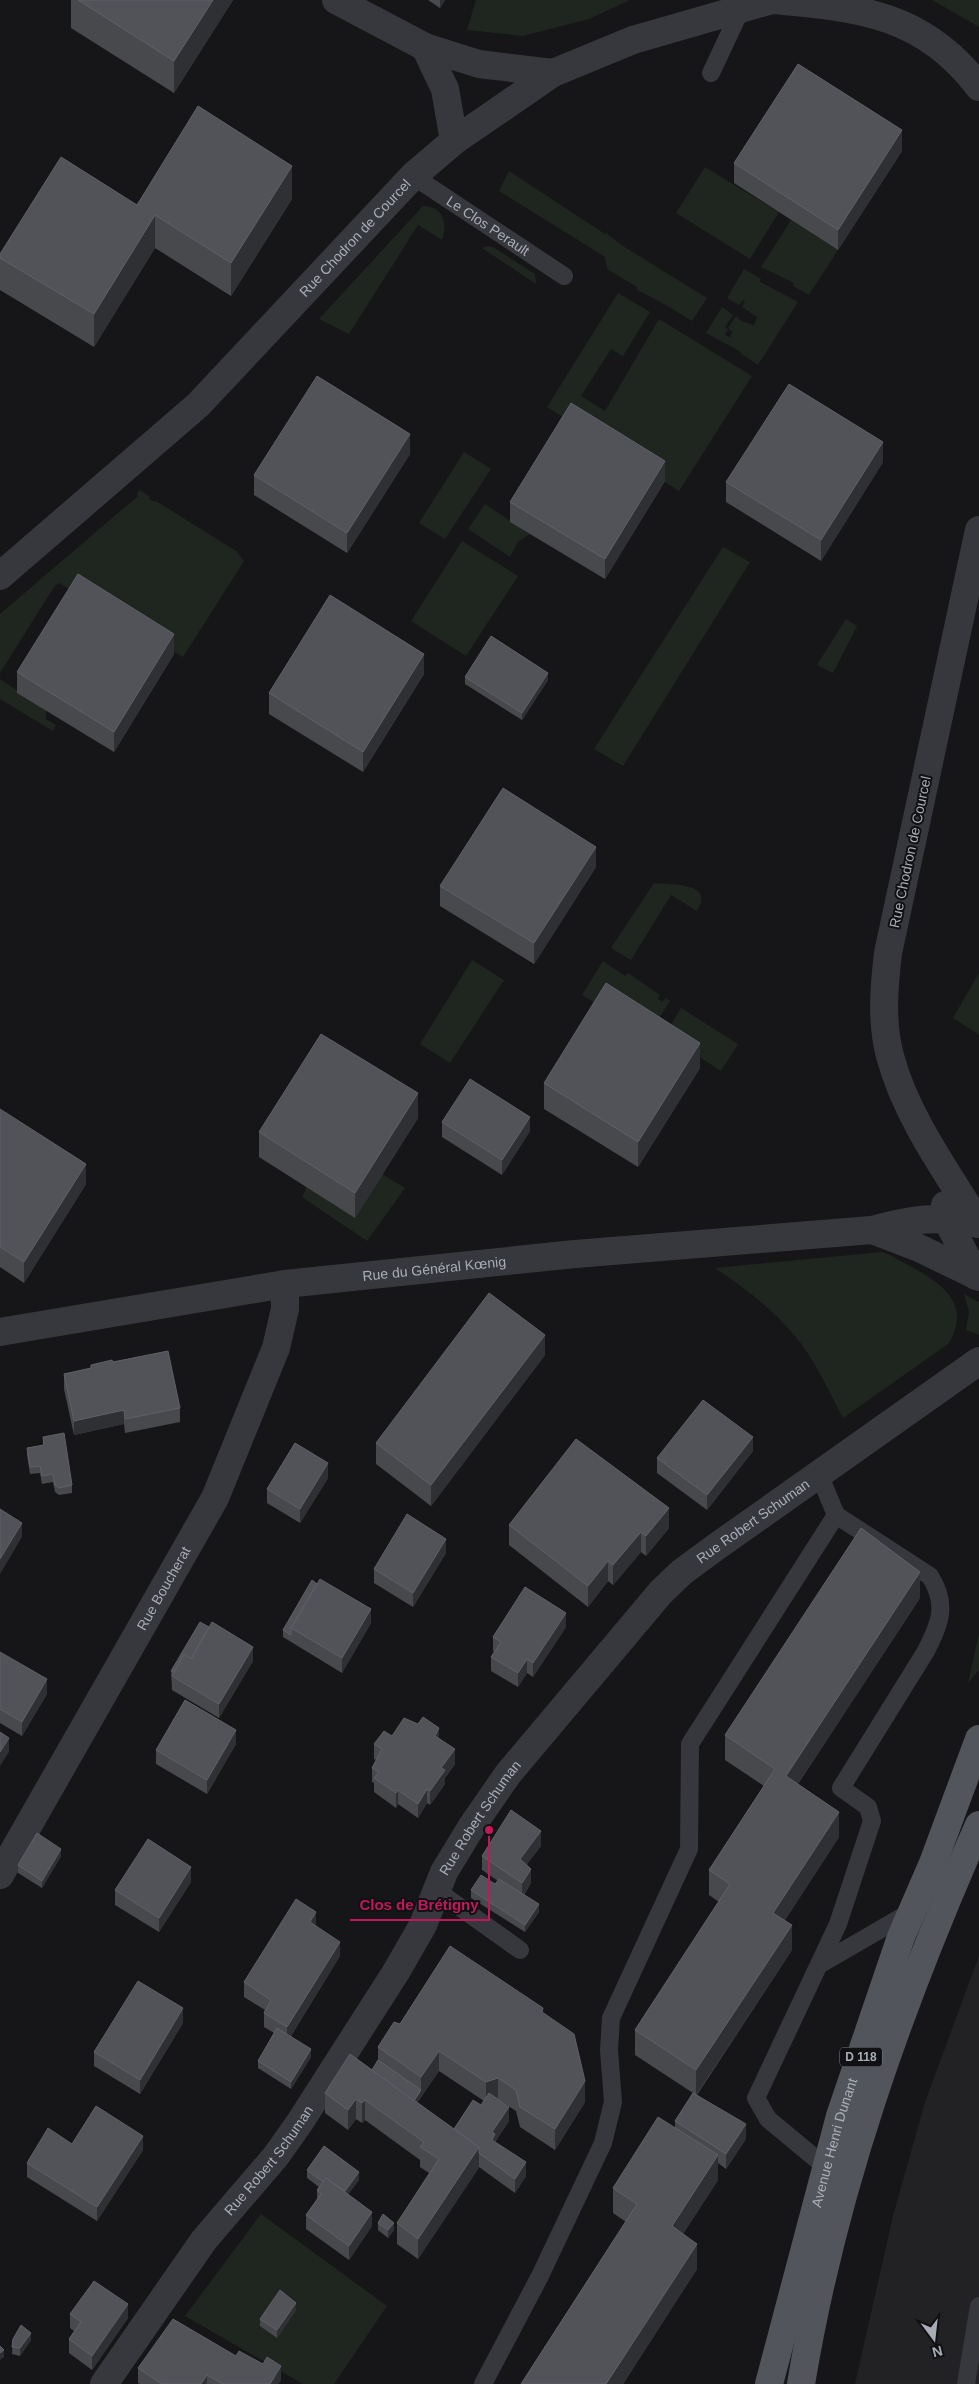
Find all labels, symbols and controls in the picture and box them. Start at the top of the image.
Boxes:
street label: Rue Chodron de Courcel [296,176,414,300]
street label: Le Clos Perault [444,193,533,259]
street label: Rue Chodron de Courcel [886,775,934,929]
street label: Rue du Général Kœnig [362,1253,507,1284]
street label: Rue Robert Schuman [693,1476,812,1567]
street label: Rue Boucherat [133,1544,194,1633]
street label: Rue Robert Schuman [436,1757,524,1878]
callout: Clos de Brétigny [350,1890,489,1920]
text: Clos de Brétigny [359,1896,479,1913]
road number: D 118 [840,2048,882,2066]
street label: Avenue Henri Dunant [808,2076,860,2209]
street label: Rue Robert Schuman [221,2103,316,2218]
north arrow [909,2314,959,2364]
text: N [930,2343,944,2361]

